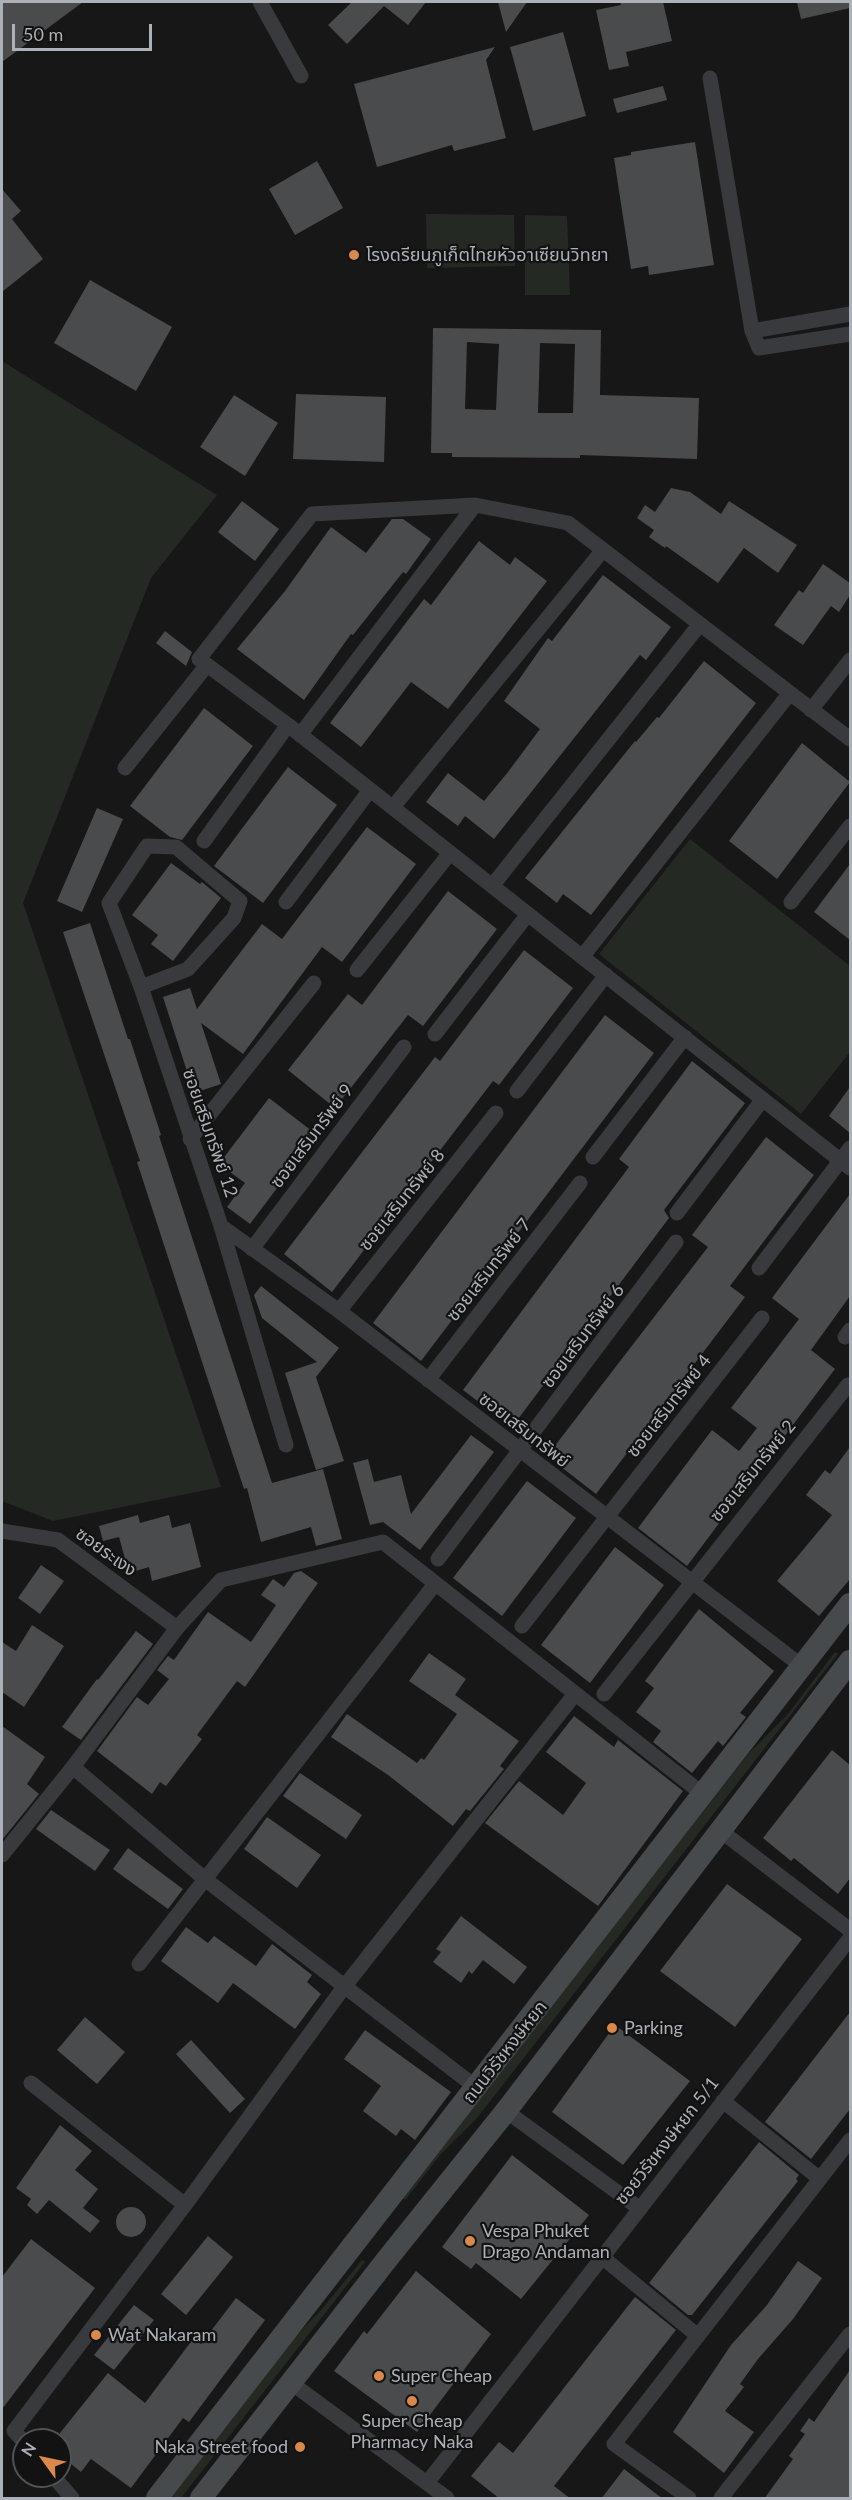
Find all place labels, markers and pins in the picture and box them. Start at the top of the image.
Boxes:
place label: โรงดรียนภูเก็ตไทยหัวอาเซียนวิทยา [366,244,609,266]
marker: โรงดรียนภูเก็ตไทยหัวอาเซียนวิทยา [347,248,361,262]
place label: Parking [624,2017,683,2039]
marker: Parking [605,2021,619,2035]
place label: Vespa Phuket Drago Andaman [482,2220,610,2262]
marker: Vespa Phuket Drago Andaman [463,2234,477,2248]
place label: Wat Nakaram [108,2324,216,2346]
marker: Wat Nakaram [89,2328,103,2342]
place label: Super Cheap [391,2365,492,2387]
marker: Super Cheap [372,2369,386,2383]
marker: Super Cheap Pharmacy Naka [405,2394,419,2408]
place label: Super Cheap Pharmacy Naka [350,2410,474,2452]
place label: Naka Street food [154,2436,288,2458]
marker: Naka Street food [293,2440,307,2454]

